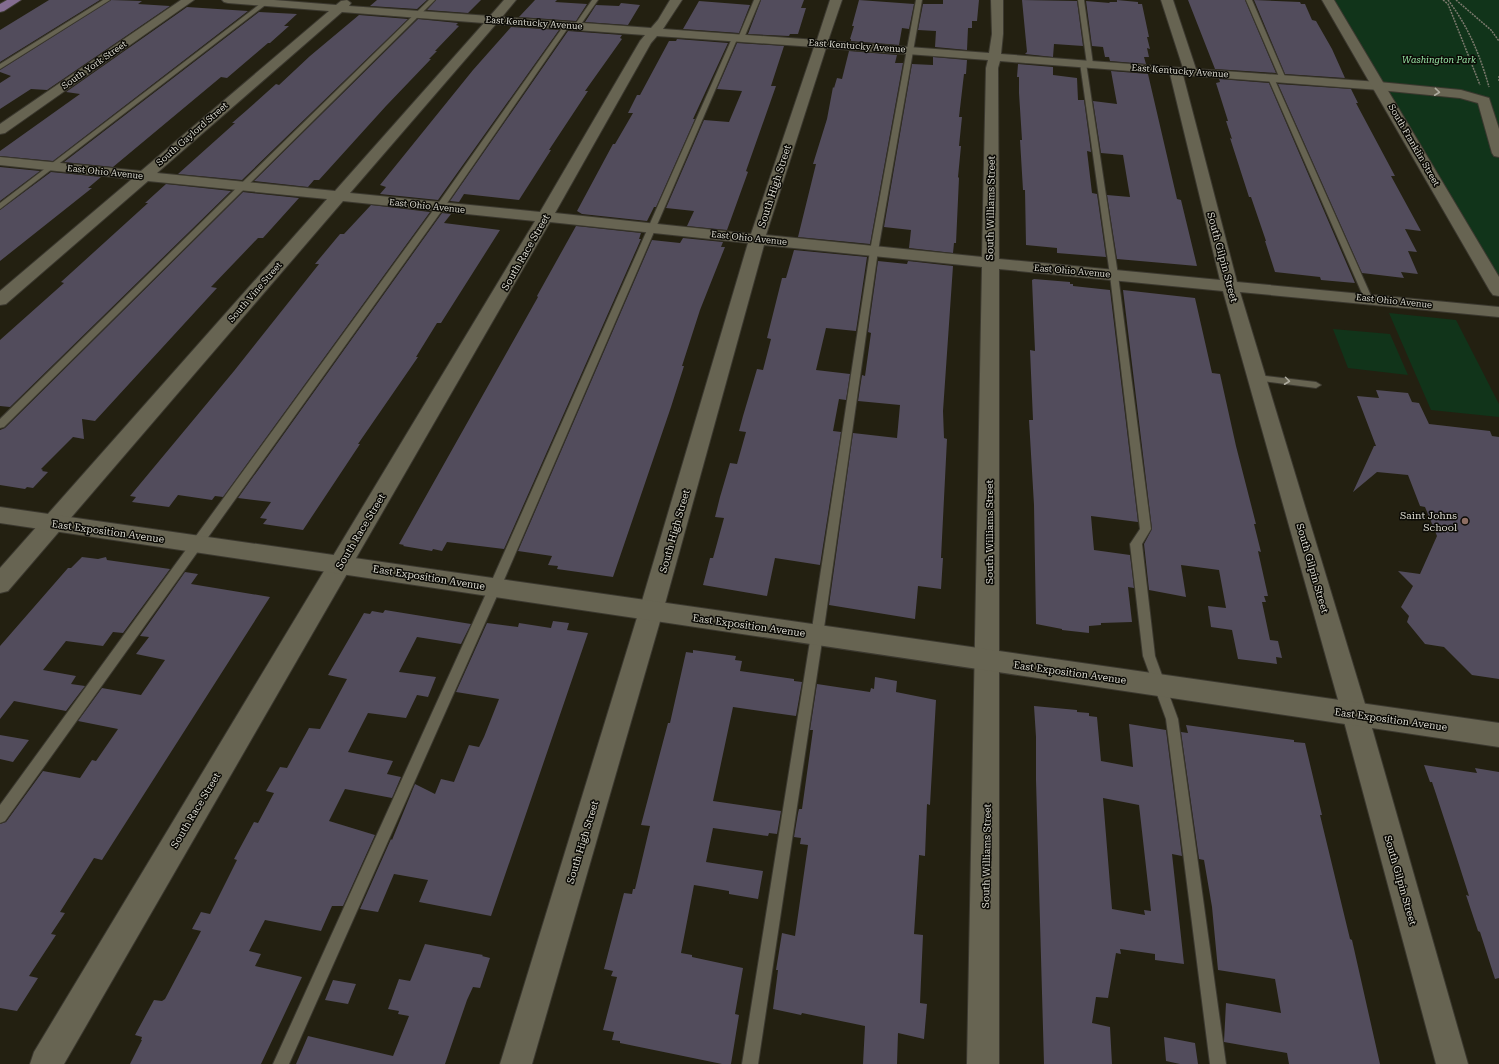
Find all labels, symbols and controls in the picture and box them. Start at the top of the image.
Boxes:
street label: East Kentucky Avenue [485,15,583,31]
street label: East Kentucky Avenue [808,38,906,54]
street label: South York Street [60,39,129,91]
park label: Washington Park [1402,55,1476,65]
street label: East Kentucky Avenue [1131,63,1229,79]
one-way arrow [1434,87,1440,96]
street label: South Gaylord Street [154,100,230,168]
street label: South Franklin Street [1386,102,1442,188]
street label: South High Street [756,143,793,229]
street label: South Williams Street [984,155,997,260]
street label: East Ohio Avenue [66,163,144,181]
street label: East Ohio Avenue [388,197,466,215]
street label: South Gilpin Street [1205,211,1240,304]
street label: South Race Street [499,212,552,292]
street label: East Ohio Avenue [710,229,788,247]
street label: South Vine Street [226,259,284,324]
street label: East Ohio Avenue [1033,263,1111,279]
street label: East Ohio Avenue [1355,292,1433,310]
one-way arrow [1284,376,1290,385]
street label: South Williams Street [984,479,995,584]
street label: South High Street [657,488,692,574]
street label: South Race Street [334,491,387,571]
place label: Saint Johns School [1400,510,1457,533]
marker: Saint Johns School [1460,516,1470,526]
street label: East Exposition Avenue [51,518,165,545]
street label: South Gilpin Street [1294,522,1331,615]
street label: East Exposition Avenue [372,563,486,592]
street label: East Exposition Avenue [692,612,806,639]
street label: East Exposition Avenue [1013,659,1127,686]
street label: East Exposition Avenue [1334,706,1448,733]
street label: South Race Street [169,770,222,850]
street label: South High Street [565,799,600,885]
street label: South Williams Street [980,803,993,908]
street label: South Gilpin Street [1382,834,1419,927]

